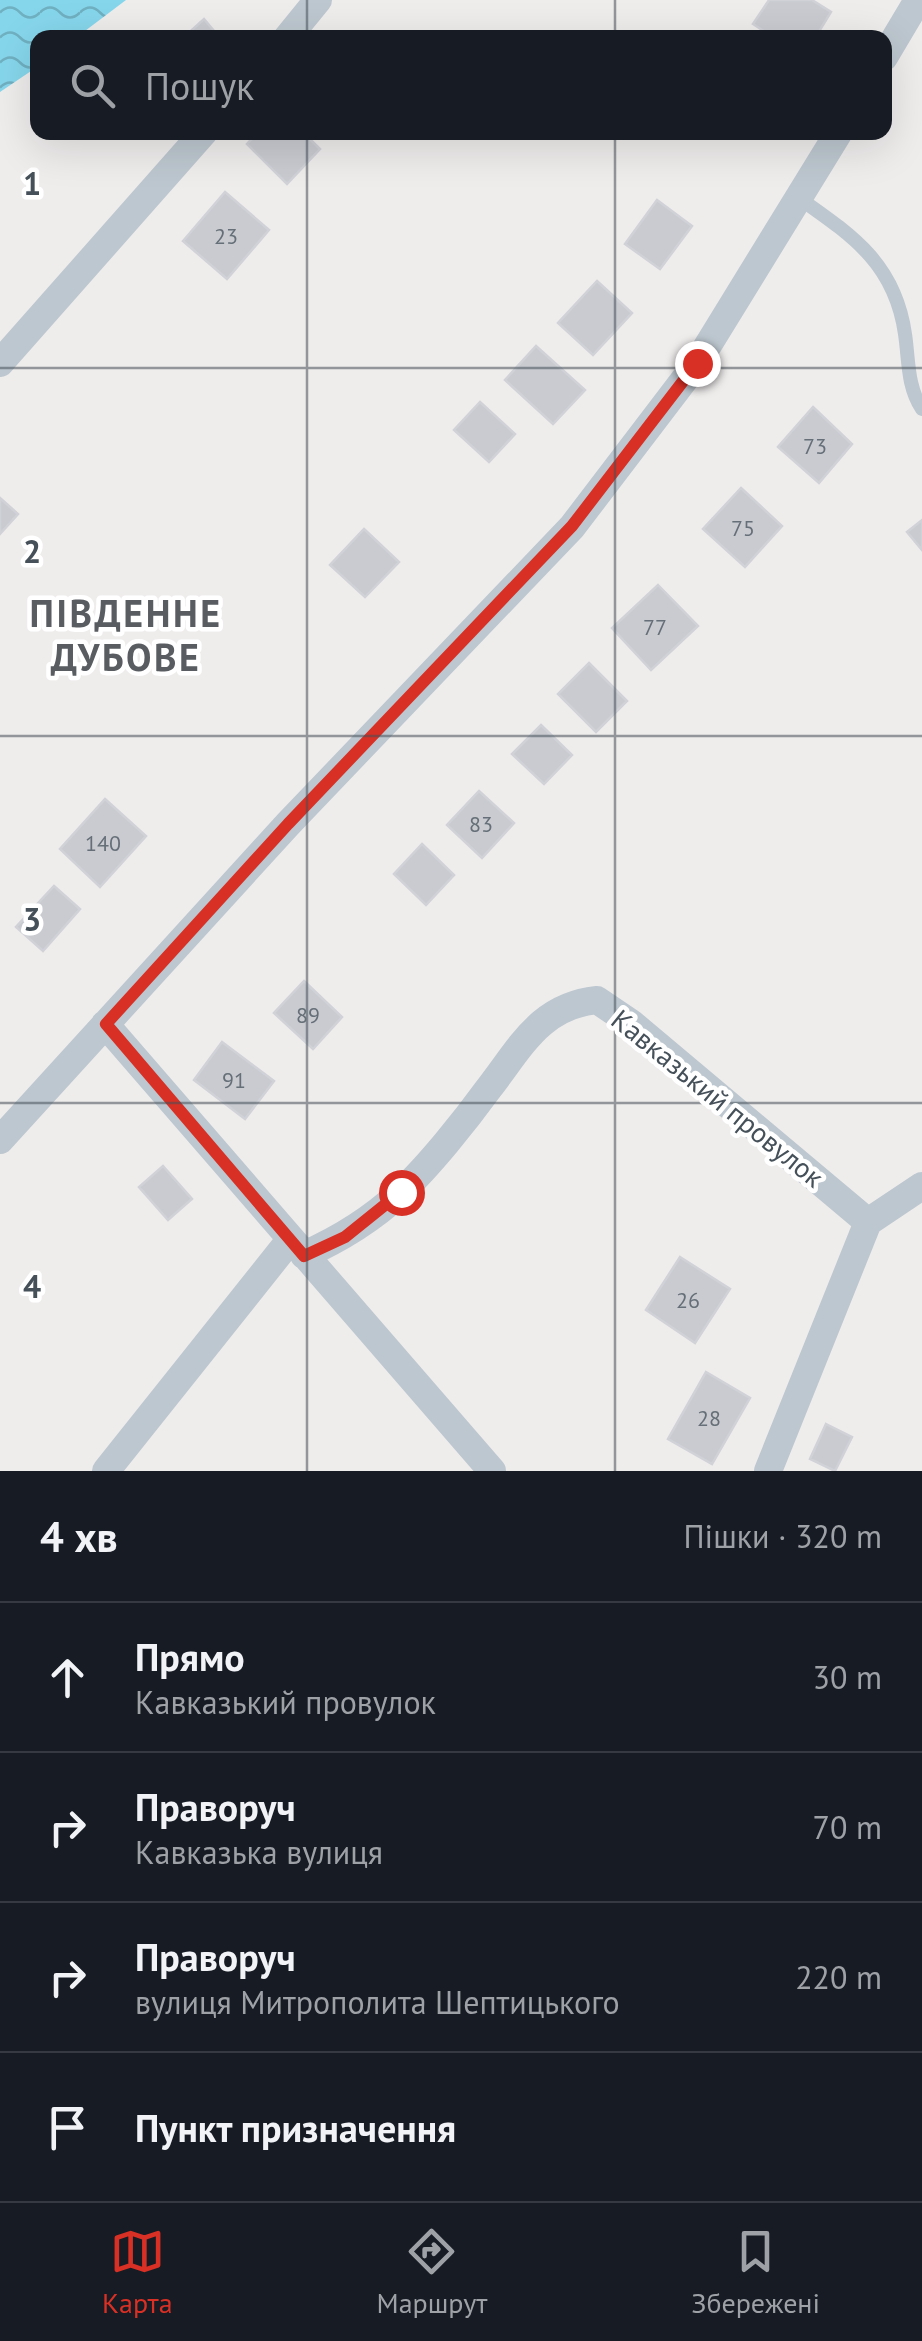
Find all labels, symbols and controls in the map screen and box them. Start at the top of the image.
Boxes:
search box [30,30,892,140]
icon: search [65,58,120,113]
text: Пошук [145,61,254,110]
text: 1 [23,162,41,204]
house number: 23 [214,222,238,250]
route end [675,341,721,387]
house number: 73 [803,432,827,460]
house number: 75 [731,514,755,542]
text: 2 [23,530,41,572]
district label: ПІВДЕННЕ ДУБОВЕ [30,588,222,681]
house number: 77 [643,613,667,641]
house number: 83 [469,810,493,838]
house number: 140 [85,829,121,857]
text: 3 [23,898,41,940]
house number: 89 [296,1001,320,1029]
street label: Кавказький провулок [604,1001,832,1196]
house number: 91 [222,1066,246,1094]
route start [379,1170,425,1216]
text: 4 [23,1265,41,1307]
house number: 26 [676,1286,700,1314]
house number: 28 [697,1404,721,1432]
text: 4 хв [40,1509,118,1564]
text: Пішки · 320 m [684,1515,882,1557]
text: Прямо [135,1632,245,1681]
icon: ahead [40,1650,95,1705]
text: 30 m [813,1656,882,1698]
text: Кавказький провулок [135,1681,436,1723]
text: Праворуч [135,1782,296,1831]
icon: right [40,1800,95,1855]
text: 70 m [813,1806,882,1848]
text: Кавказька вулиця [135,1831,383,1873]
text: Праворуч [135,1932,296,1981]
icon: right [40,1950,95,2005]
text: 220 m [795,1956,882,1998]
text: вулиця Митрополита Шептицького [135,1981,620,2023]
icon: arrive [40,2100,95,2155]
text: Пункт призначення [135,2103,456,2152]
tab: Карта [102,2224,173,2321]
tab: Маршрут [377,2224,487,2321]
tab: Збережені [691,2224,820,2321]

